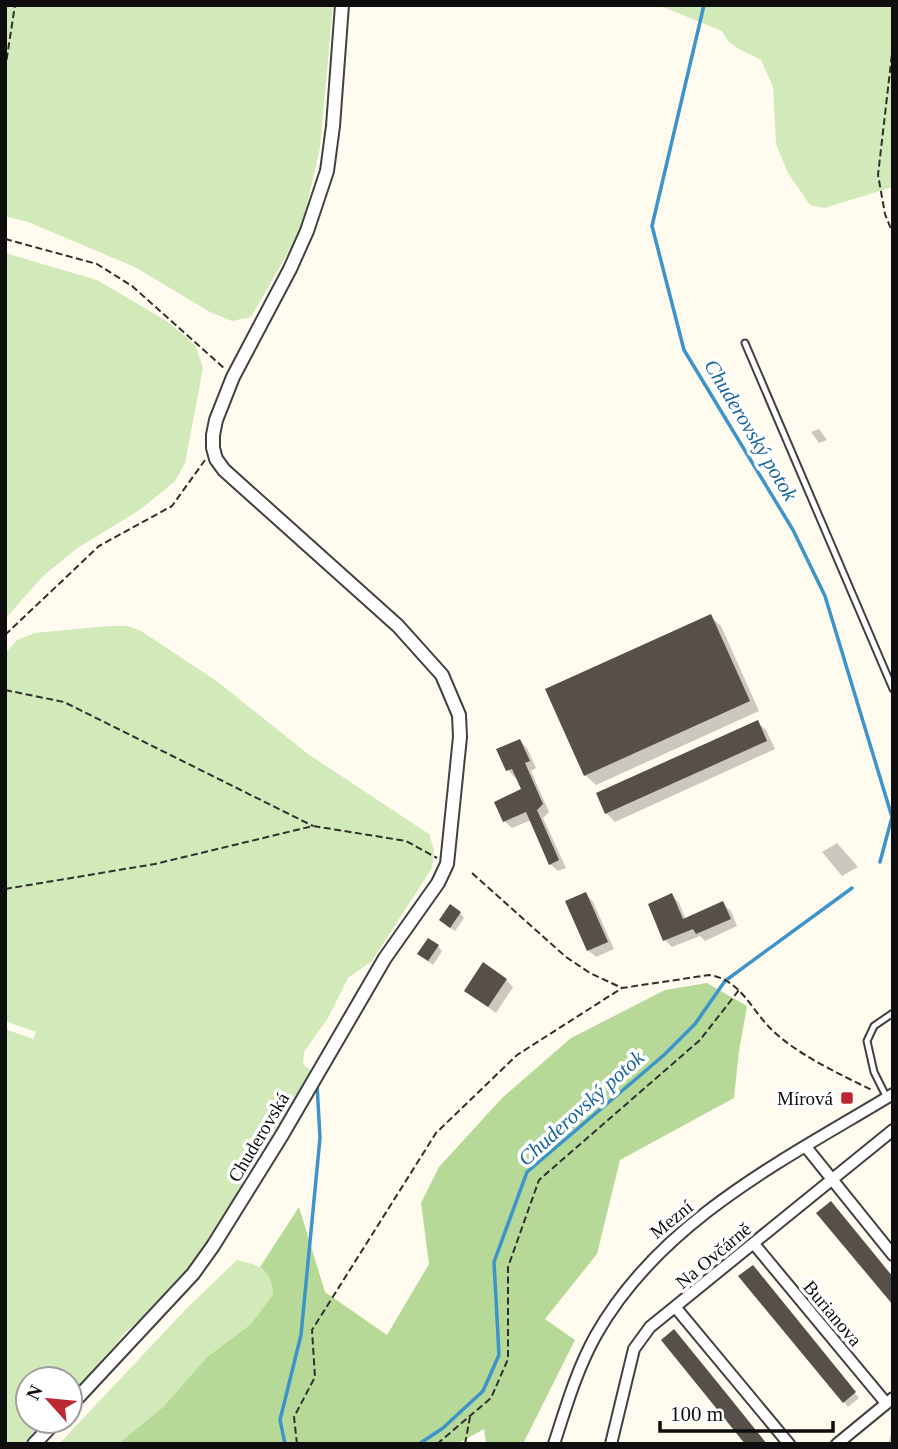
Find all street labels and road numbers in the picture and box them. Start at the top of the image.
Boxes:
street label: Chuderovská [224,1088,294,1186]
street label: Mezní [646,1196,697,1243]
street label: Na Ovčárně [672,1218,755,1293]
street label: Burianova [799,1276,866,1351]

